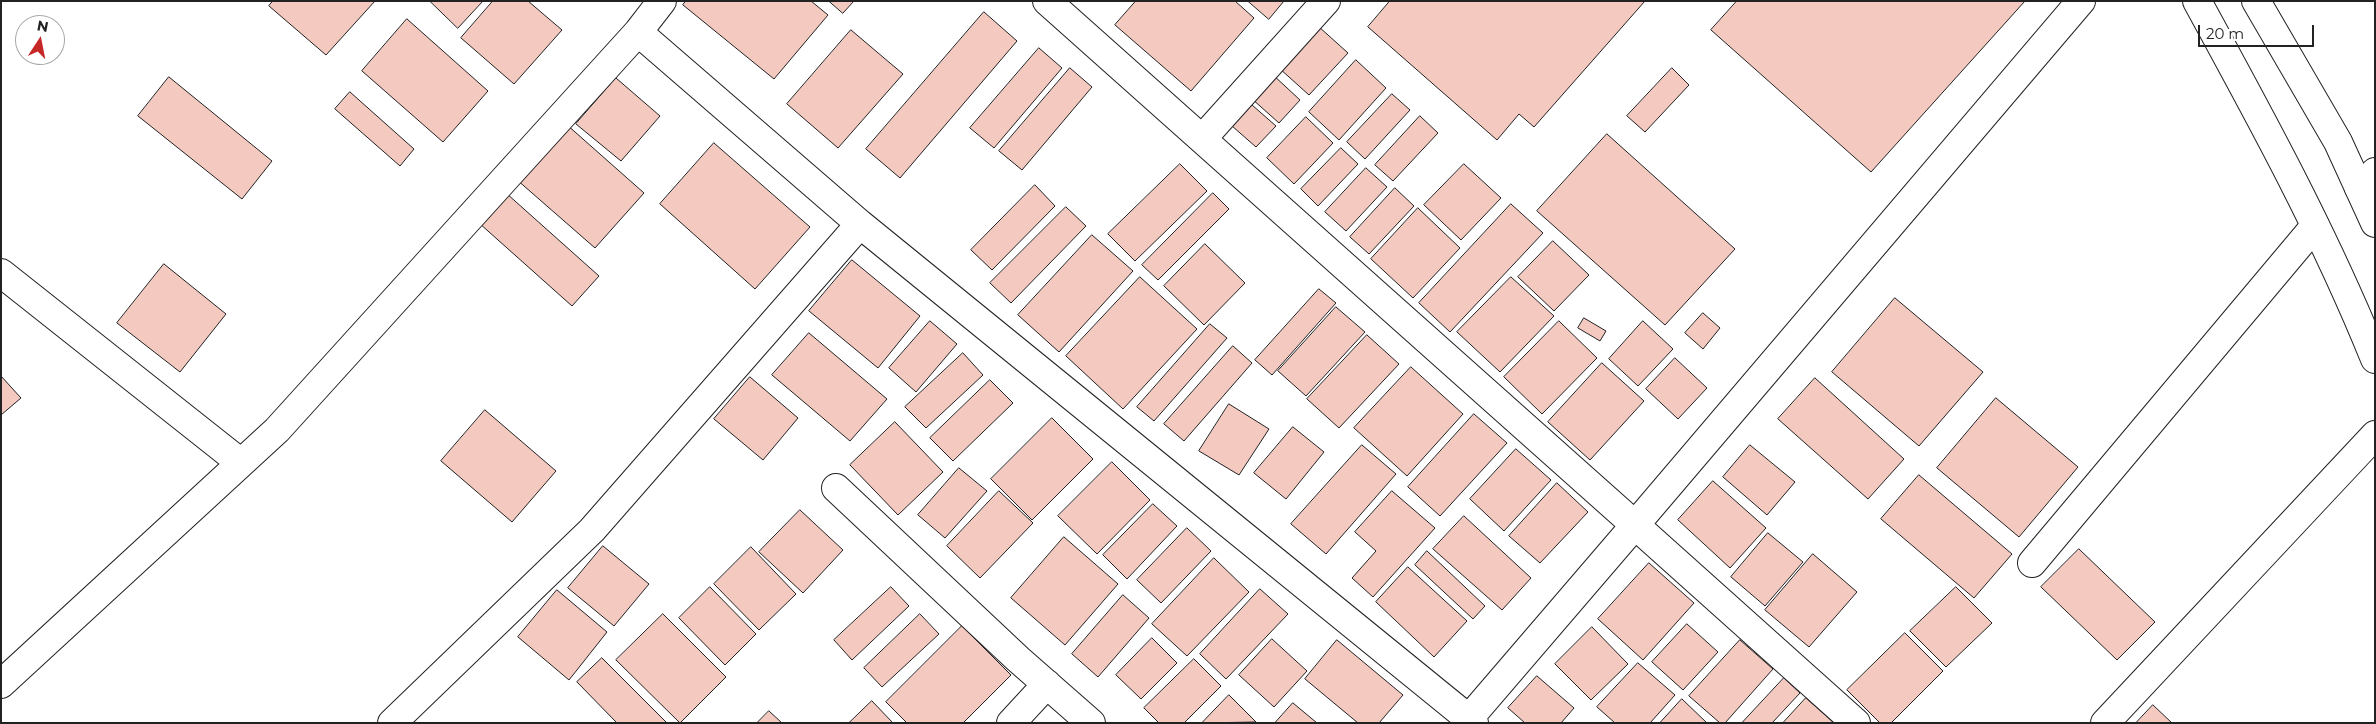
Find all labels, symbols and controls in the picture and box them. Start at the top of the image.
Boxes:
north arrow [15,15,65,65]
scale bar [2201,15,2317,47]
text: N [35,16,50,36]
text: 20 m [2206,24,2244,43]

